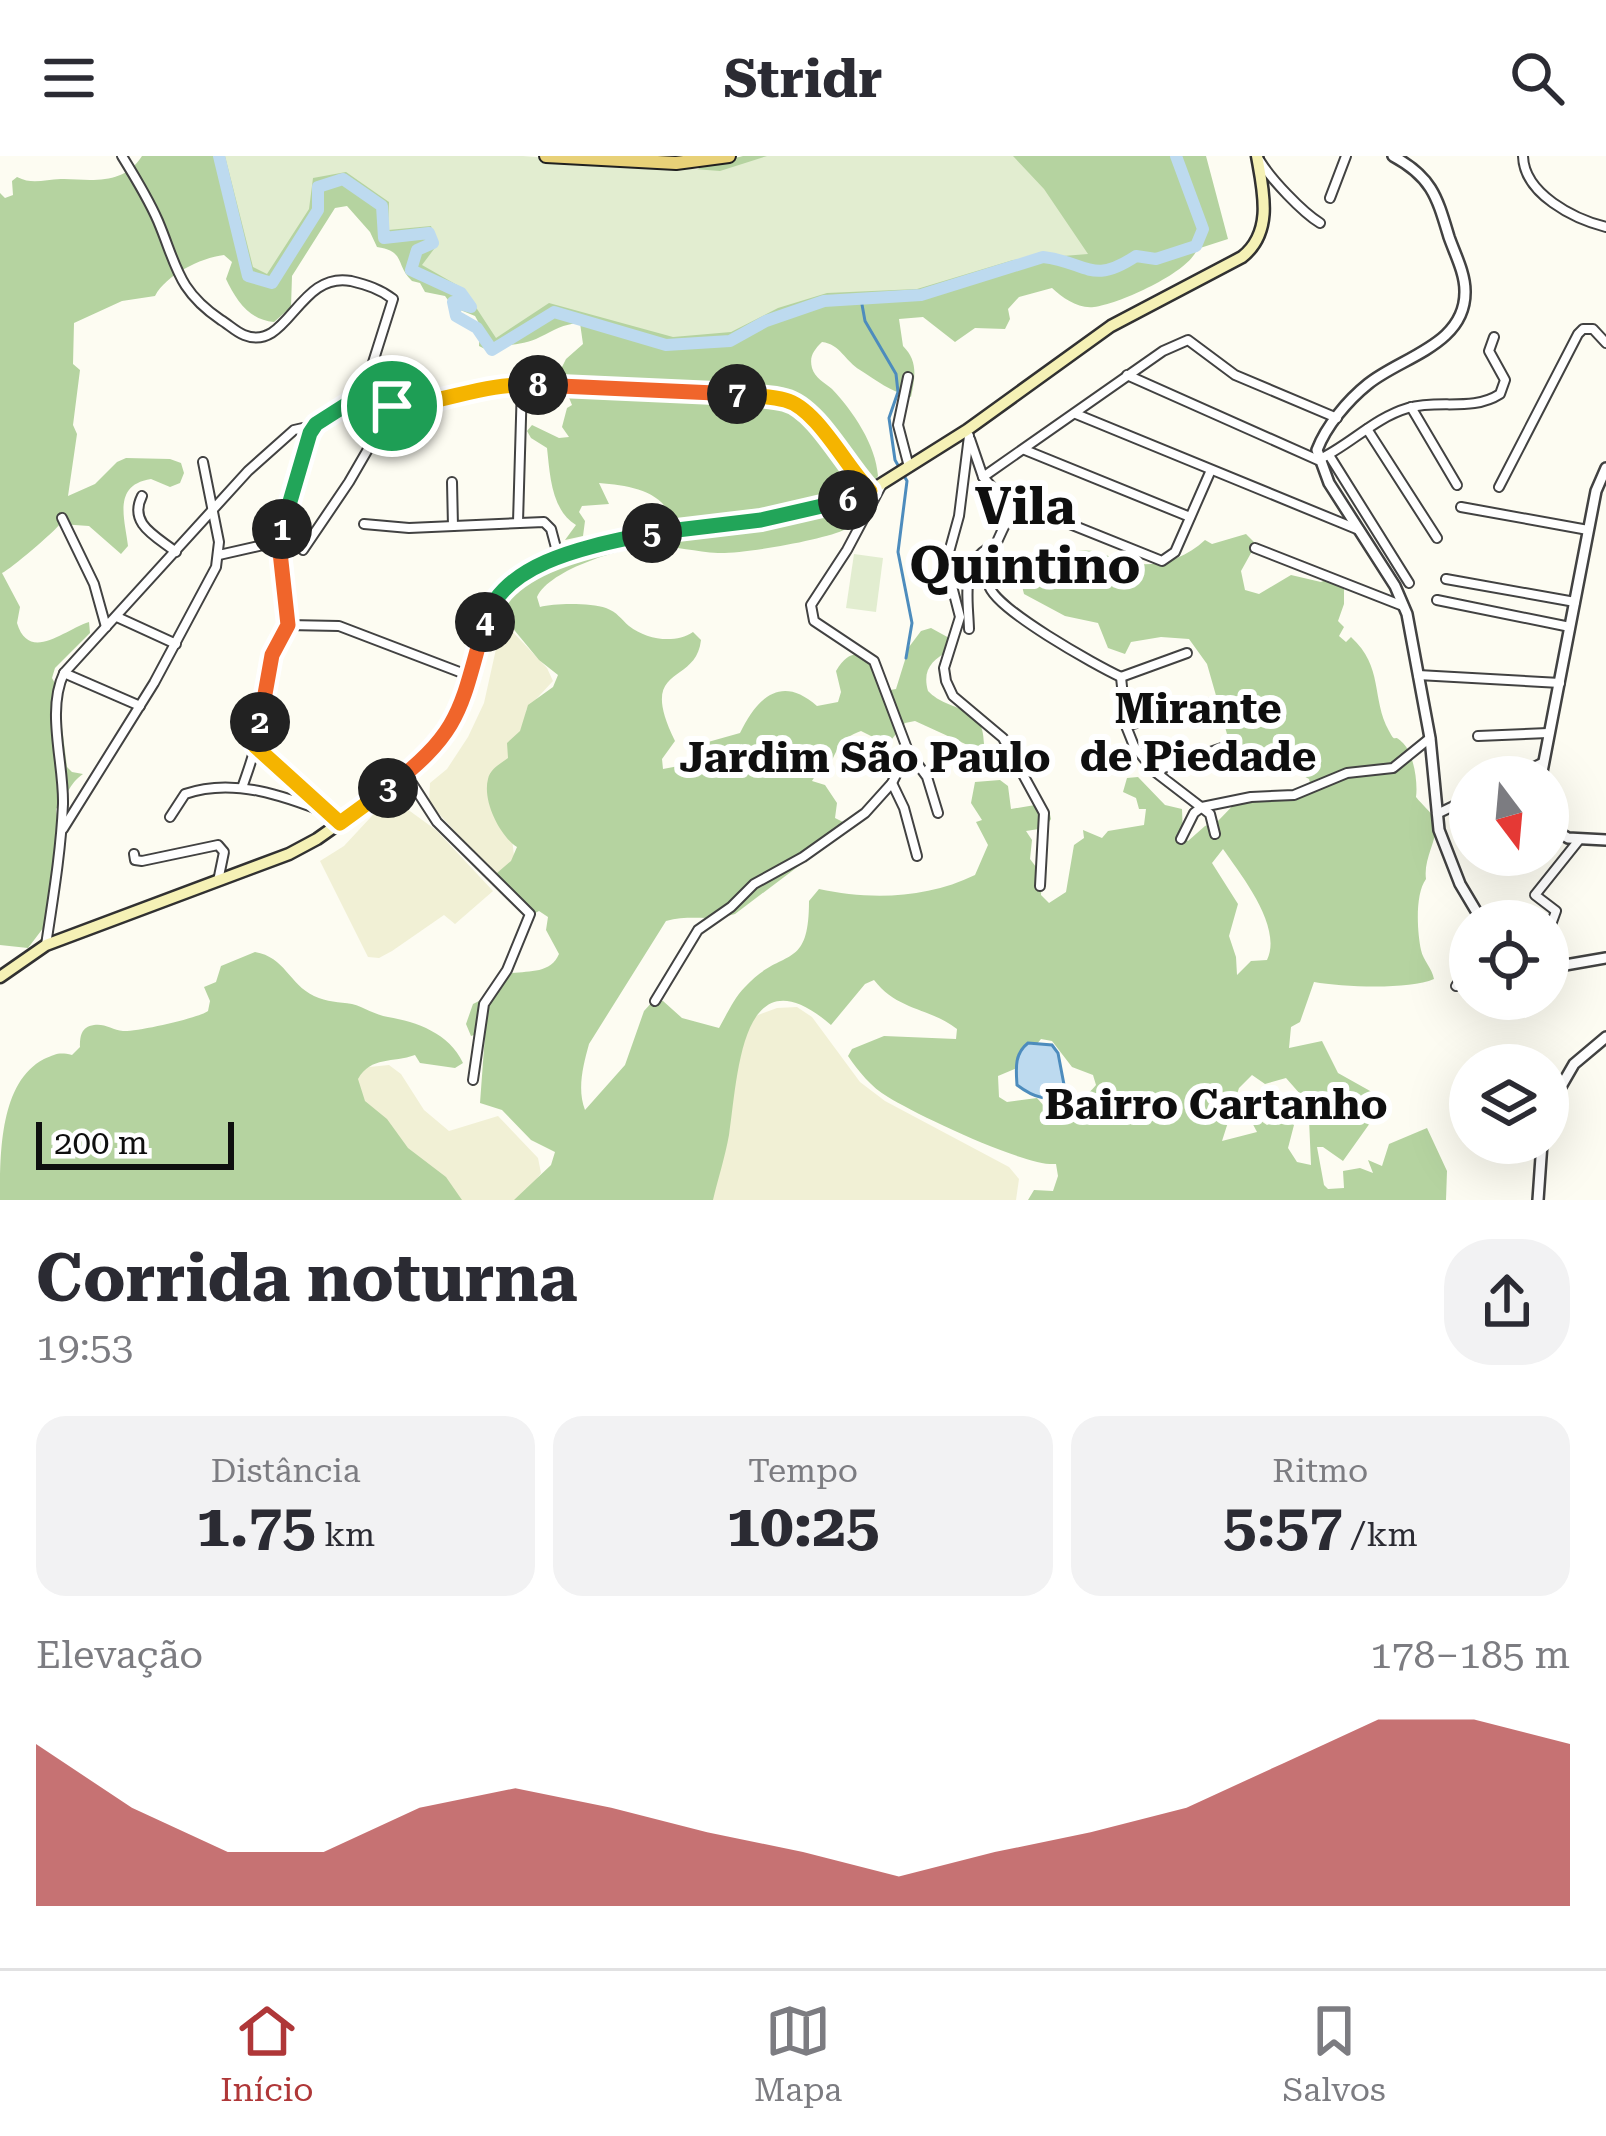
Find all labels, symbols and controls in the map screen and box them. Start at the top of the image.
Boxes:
icon: menu [36,45,102,111]
icon: search [1504,45,1570,111]
text: Stridr [723,47,883,110]
pin [341,355,443,457]
pin: 8 [508,355,568,415]
pin: 7 [707,364,767,424]
text: 8 [529,365,547,404]
icon: arrive [359,373,425,439]
text: 7 [728,374,746,413]
pin: 6 [818,470,878,530]
district label: Vila Quintino [910,477,1140,595]
text: 6 [839,480,857,519]
pin: 1 [252,499,312,559]
pin: 5 [622,503,682,563]
text: 1 [273,509,291,548]
text: 5 [643,513,661,552]
pin: 4 [455,592,515,652]
text: 4 [476,602,494,641]
district label: Mirante de Piedade [1080,684,1316,781]
pin: 2 [230,692,290,752]
text: 2 [251,702,269,741]
district label: Jardim São Paulo [679,733,1051,782]
north arrow [1449,756,1569,876]
map controls [1449,756,1569,1164]
pin: 3 [358,758,418,818]
text: 3 [379,768,397,807]
button: locate [1449,900,1569,1020]
button: layers [1449,1044,1569,1164]
district label: Bairro Cartanho [1044,1080,1388,1129]
scale bar [36,1116,234,1169]
text: 200 m [54,1123,148,1162]
button: share [1444,1239,1570,1365]
text: Corrida noturna [36,1240,578,1317]
text: 19:53 [36,1324,133,1370]
text: Distância [211,1451,361,1490]
text: Tempo [748,1451,858,1490]
text: Ritmo [1272,1451,1368,1490]
text: 1.75 [196,1490,316,1561]
text: 10:25 [726,1490,880,1561]
text: 5:57 [1223,1490,1343,1561]
text: km [316,1515,375,1554]
text: /km [1343,1515,1418,1554]
text: Elevação [36,1632,203,1678]
text: 178–185 m [1370,1632,1570,1678]
tab: Início [220,1998,314,2109]
tab: Mapa [754,1998,842,2109]
tab: Salvos [1283,1998,1386,2109]

